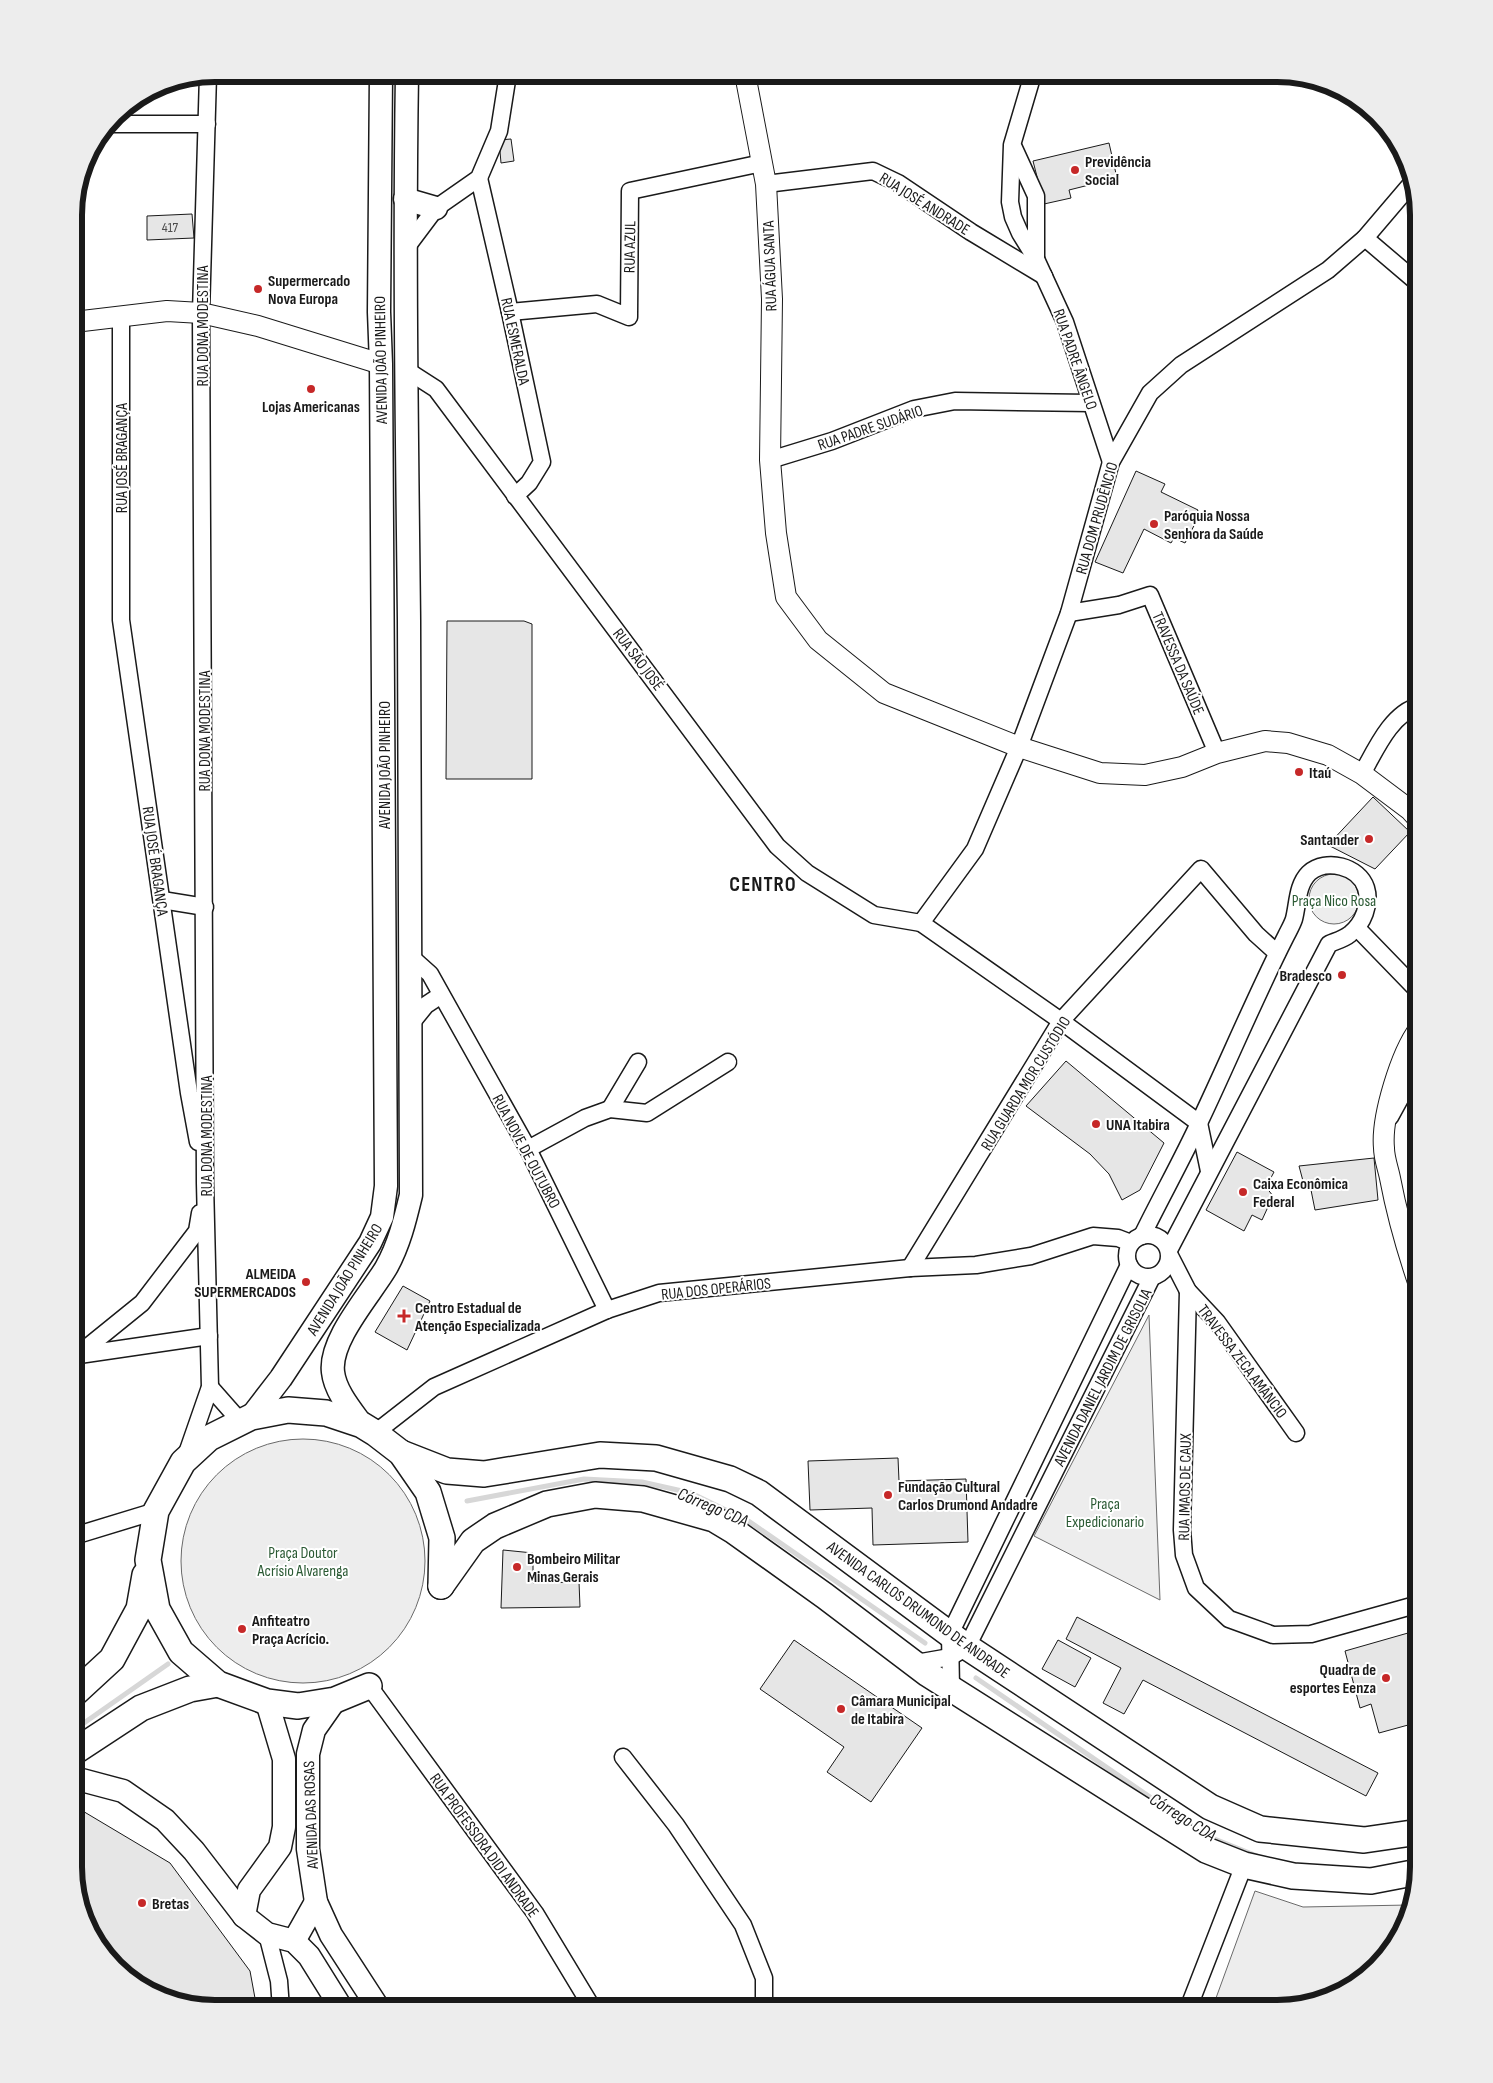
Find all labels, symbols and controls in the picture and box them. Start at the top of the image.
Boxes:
place label: Previdência Social [1085,153,1151,190]
marker: Previdência Social [1069,164,1081,176]
street label: RUA JOSÉ ANDRADE [875,169,973,240]
house number: 417 [162,219,179,236]
street label: RUA ÁGUA SANTA [759,220,782,312]
street label: RUA AZUL [621,221,640,273]
street label: RUA DONA MODESTINA [194,265,213,387]
place label: Supermercado Nova Europa [268,272,350,309]
marker: Supermercado Nova Europa [252,283,264,295]
street label: AVENIDA JOÃO PINHEIRO [371,296,392,425]
street label: RUA ESMERALDA [496,296,533,387]
street label: RUA PADRE ÂNGELO [1048,307,1101,412]
marker: Lojas Americanas [305,383,317,395]
place label: Lojas Americanas [262,398,360,417]
street label: RUA PADRE SUDÁRIO [815,402,926,455]
street label: RUA JOSÉ BRAGANÇA [113,403,132,513]
street label: RUA DOM PRUDÊNCIO [1072,460,1123,577]
place label: Paróquia Nossa Senhora da Saúde [1164,507,1264,544]
marker: Paróquia Nossa Senhora da Saúde [1148,518,1160,530]
street label: TRAVESSA DA SAÚDE [1147,609,1208,718]
street label: RUA SÃO JOSÉ [608,625,667,695]
street label: RUA DONA MODESTINA [196,670,215,792]
street label: AVENIDA JOÃO PINHEIRO [376,701,395,830]
place label: Itaú [1309,764,1331,783]
marker: Itaú [1293,766,1305,778]
street label: RUA JOSÉ BRAGANÇA [137,805,172,917]
place label: Santander [1300,831,1359,850]
marker: Santander [1363,833,1375,845]
district label: CENTRO [729,872,797,897]
park label: Praça Nico Rosa [1292,892,1376,911]
place label: Bradesco [1279,967,1332,986]
marker: Bradesco [1336,969,1348,981]
street label: RUA GUARDA MOR CUSTÓDIO [977,1013,1075,1154]
street label: RUA DONA MODESTINA [198,1075,217,1197]
street label: RUA NOVE DE OUTUBRO [488,1091,564,1212]
place label: UNA Itabira [1106,1116,1170,1135]
marker: UNA Itabira [1090,1118,1102,1130]
place label: Caixa Econômica Federal [1253,1175,1348,1212]
marker: Caixa Econômica Federal [1237,1186,1249,1198]
street label: AVENIDA JOÃO PINHEIRO [303,1220,387,1340]
place label: ALMEIDA SUPERMERCADOS [194,1265,296,1302]
street label: RUA DOS OPERÁRIOS [660,1274,772,1305]
marker: ALMEIDA SUPERMERCADOS [300,1276,312,1288]
street label: AVENIDA DANIEL JARDIM DE GRISOLIA [1050,1286,1156,1470]
place label: Centro Estadual de Atenção Especializada [414,1299,541,1336]
street label: TRAVESSA ZECA AMÂNCIO [1193,1301,1291,1422]
marker: Centro Estadual de Atenção Especializada [397,1309,411,1323]
street label: RUA IMAOS DE CAUX [1175,1433,1196,1541]
place label: Fundação Cultural Carlos Drumond Andadre [898,1478,1038,1515]
water label: Córrego CDA [674,1483,752,1532]
marker: Fundação Cultural Carlos Drumond Andadre [882,1489,894,1501]
park label: Praça Expedicionario [1066,1495,1144,1532]
street label: AVENIDA CARLOS DRUMOND DE ANDRADE [822,1537,1013,1683]
park label: Praça Doutor Acrísio Alvarenga [257,1544,348,1581]
place label: Bombeiro Militar Minas Gerais [527,1550,620,1587]
marker: Bombeiro Militar Minas Gerais [511,1561,523,1573]
place label: Anfiteatro Praça Acrício. [251,1612,329,1649]
marker: Anfiteatro Praça Acrício. [236,1623,248,1635]
place label: Quadra de esportes Eenza [1290,1661,1376,1698]
marker: Quadra de esportes Eenza [1380,1672,1392,1684]
place label: Câmara Municipal de Itabira [851,1692,951,1729]
marker: Câmara Municipal de Itabira [835,1703,847,1715]
street label: AVENIDA DAS ROSAS [300,1760,323,1870]
street label: RUA PROFESSORA DIDI ANDRADE [425,1770,542,1922]
water label: Córrego CDA [1146,1789,1220,1846]
place label: Bretas [152,1895,189,1914]
marker: Bretas [136,1897,148,1909]

